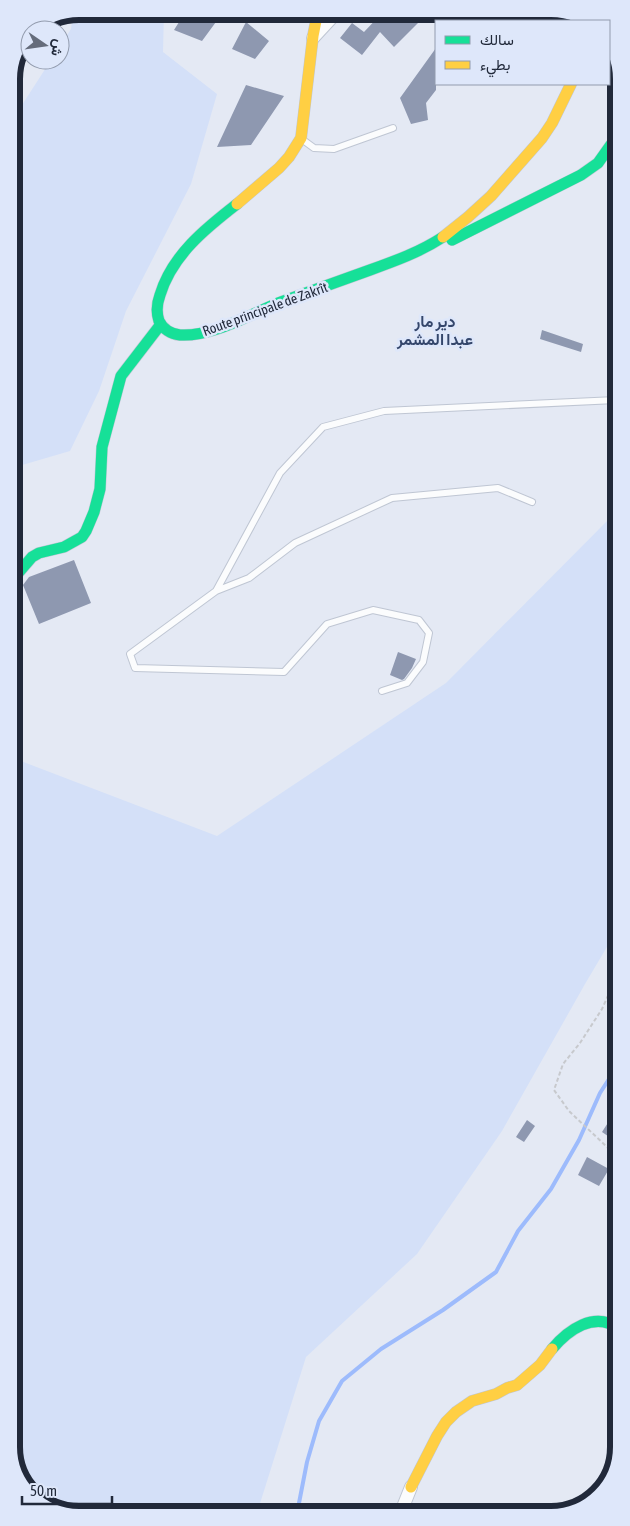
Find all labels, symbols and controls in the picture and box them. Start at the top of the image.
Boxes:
north arrow [20,20,70,70]
legend [435,20,610,85]
text: سالك [480,31,514,48]
text: ش [47,38,67,58]
text: بطيء [480,56,510,78]
street label: Route principale de Zakrît [200,279,330,339]
district label: دير مار عبدا المشمر [396,312,473,350]
scale bar [22,1474,112,1506]
text: 50 m [30,1482,57,1499]

